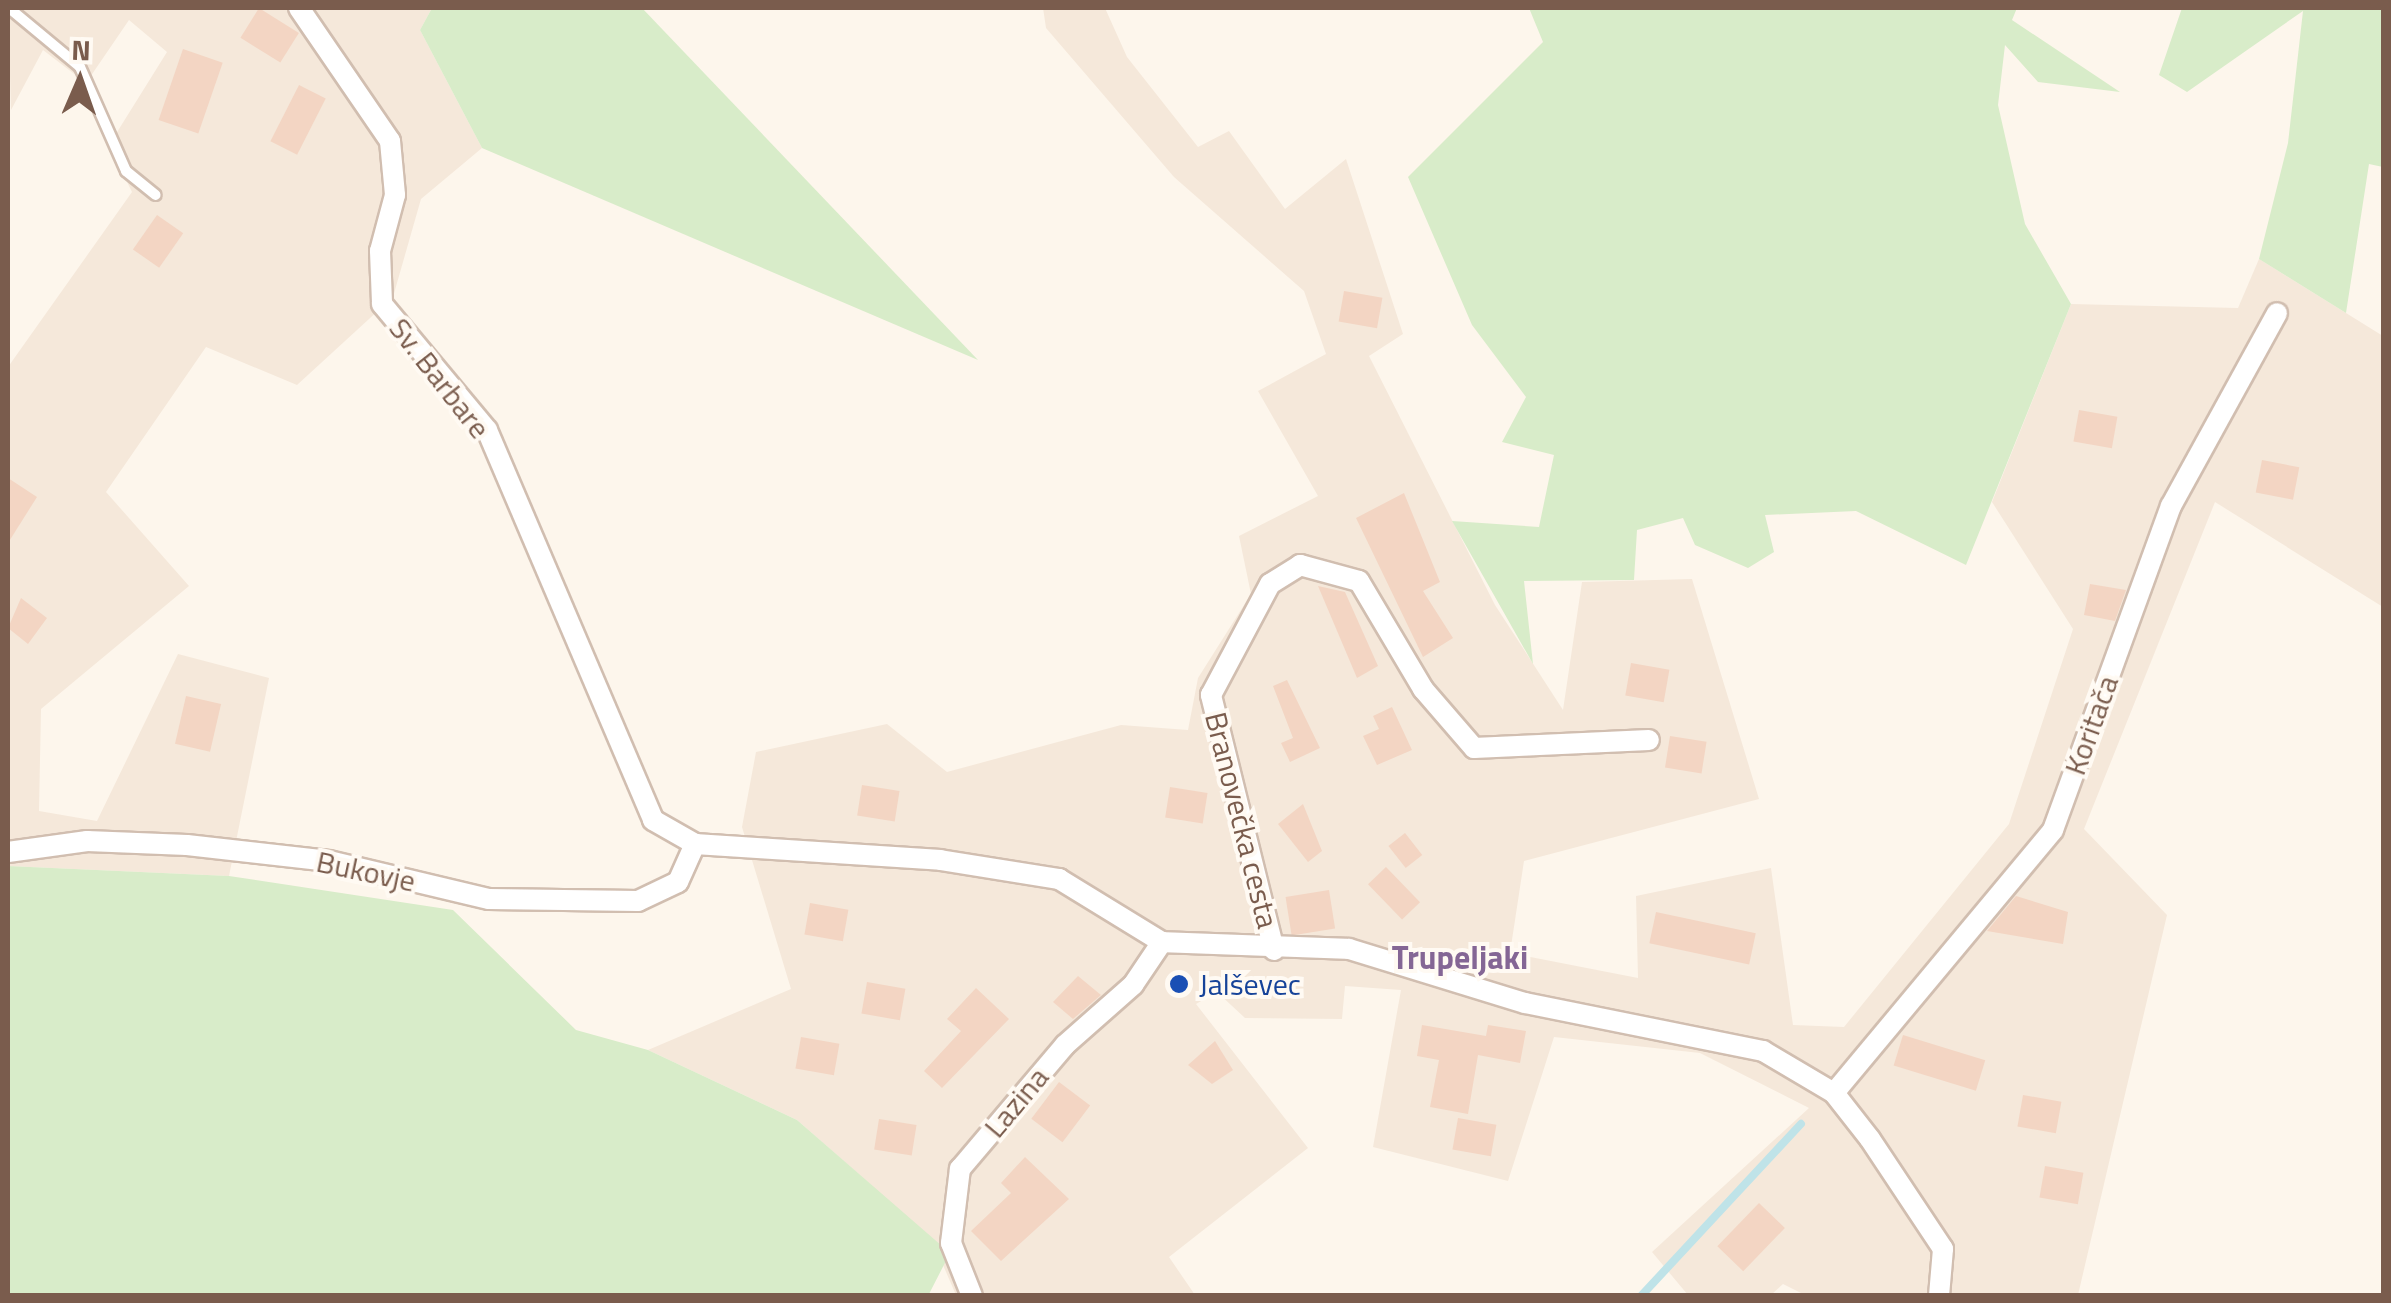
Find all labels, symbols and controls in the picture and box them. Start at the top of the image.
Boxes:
text: N [71,28,92,71]
north arrow [30,30,130,130]
street label: Sv. Barbare [382,311,498,445]
street label: Koritača [2056,670,2126,780]
street label: Branovečka cesta [1198,708,1286,932]
street label: Bukovje [313,843,419,899]
district label: Trupeljaki [1392,938,1528,976]
place label: Jalševec [1199,966,1301,1002]
marker: Jalševec [1168,973,1190,995]
street label: Lazina [976,1059,1056,1145]

